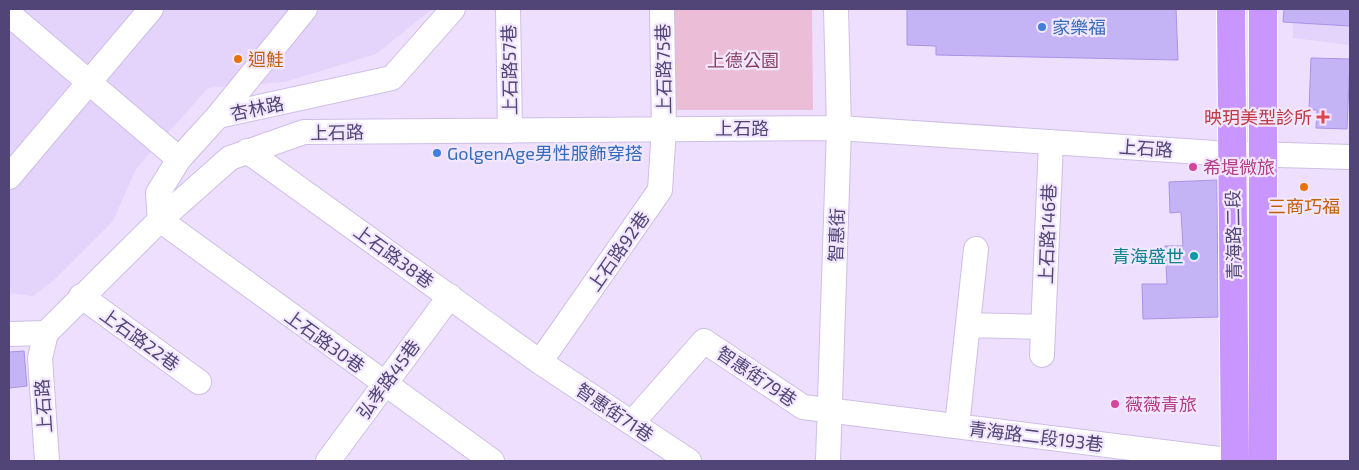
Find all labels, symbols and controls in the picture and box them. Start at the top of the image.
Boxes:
place label: 家樂福 [1052,16,1106,38]
marker: 家樂福 [1036,21,1048,33]
street label: 上石路75巷 [651,23,675,115]
street label: 上石路57巷 [497,24,521,116]
place label: 迴鮭 [248,48,284,70]
park label: 上德公園 [707,49,779,71]
marker: 迴鮭 [232,53,244,65]
street label: 杏林路 [228,92,286,124]
place label: 映玥美型診所 [1204,106,1312,128]
marker: 映玥美型診所 [1316,110,1330,124]
street label: 上石路 [715,117,769,139]
street label: 上石路 [310,121,364,143]
street label: 上石路 [1118,135,1174,161]
place label: GolgenAge男性服飾穿搭 [447,142,643,164]
marker: GolgenAge男性服飾穿搭 [431,147,443,159]
place label: 希堤微旅 [1203,156,1275,178]
marker: 希堤微旅 [1187,161,1199,173]
marker: 三商巧福 [1298,181,1310,193]
street label: 上石路146巷 [1034,183,1060,285]
street label: 青海路二段 [1221,190,1245,280]
place label: 三商巧福 [1268,195,1340,217]
street label: 上石路92巷 [582,207,654,295]
street label: 智惠街 [824,208,848,262]
street label: 上石路38巷 [350,220,438,292]
place label: 青海盛世 [1112,245,1184,267]
marker: 青海盛世 [1188,250,1200,262]
street label: 上石路22巷 [96,303,184,375]
street label: 上石路30巷 [281,305,369,377]
street label: 弘孝路45巷 [352,335,424,423]
street label: 智惠街79巷 [713,341,801,411]
street label: 上石路 [30,378,56,434]
street label: 智惠街71巷 [572,378,658,446]
place label: 薇薇青旅 [1125,393,1197,415]
marker: 薇薇青旅 [1109,398,1121,410]
street label: 青海路二段193巷 [967,417,1105,455]

